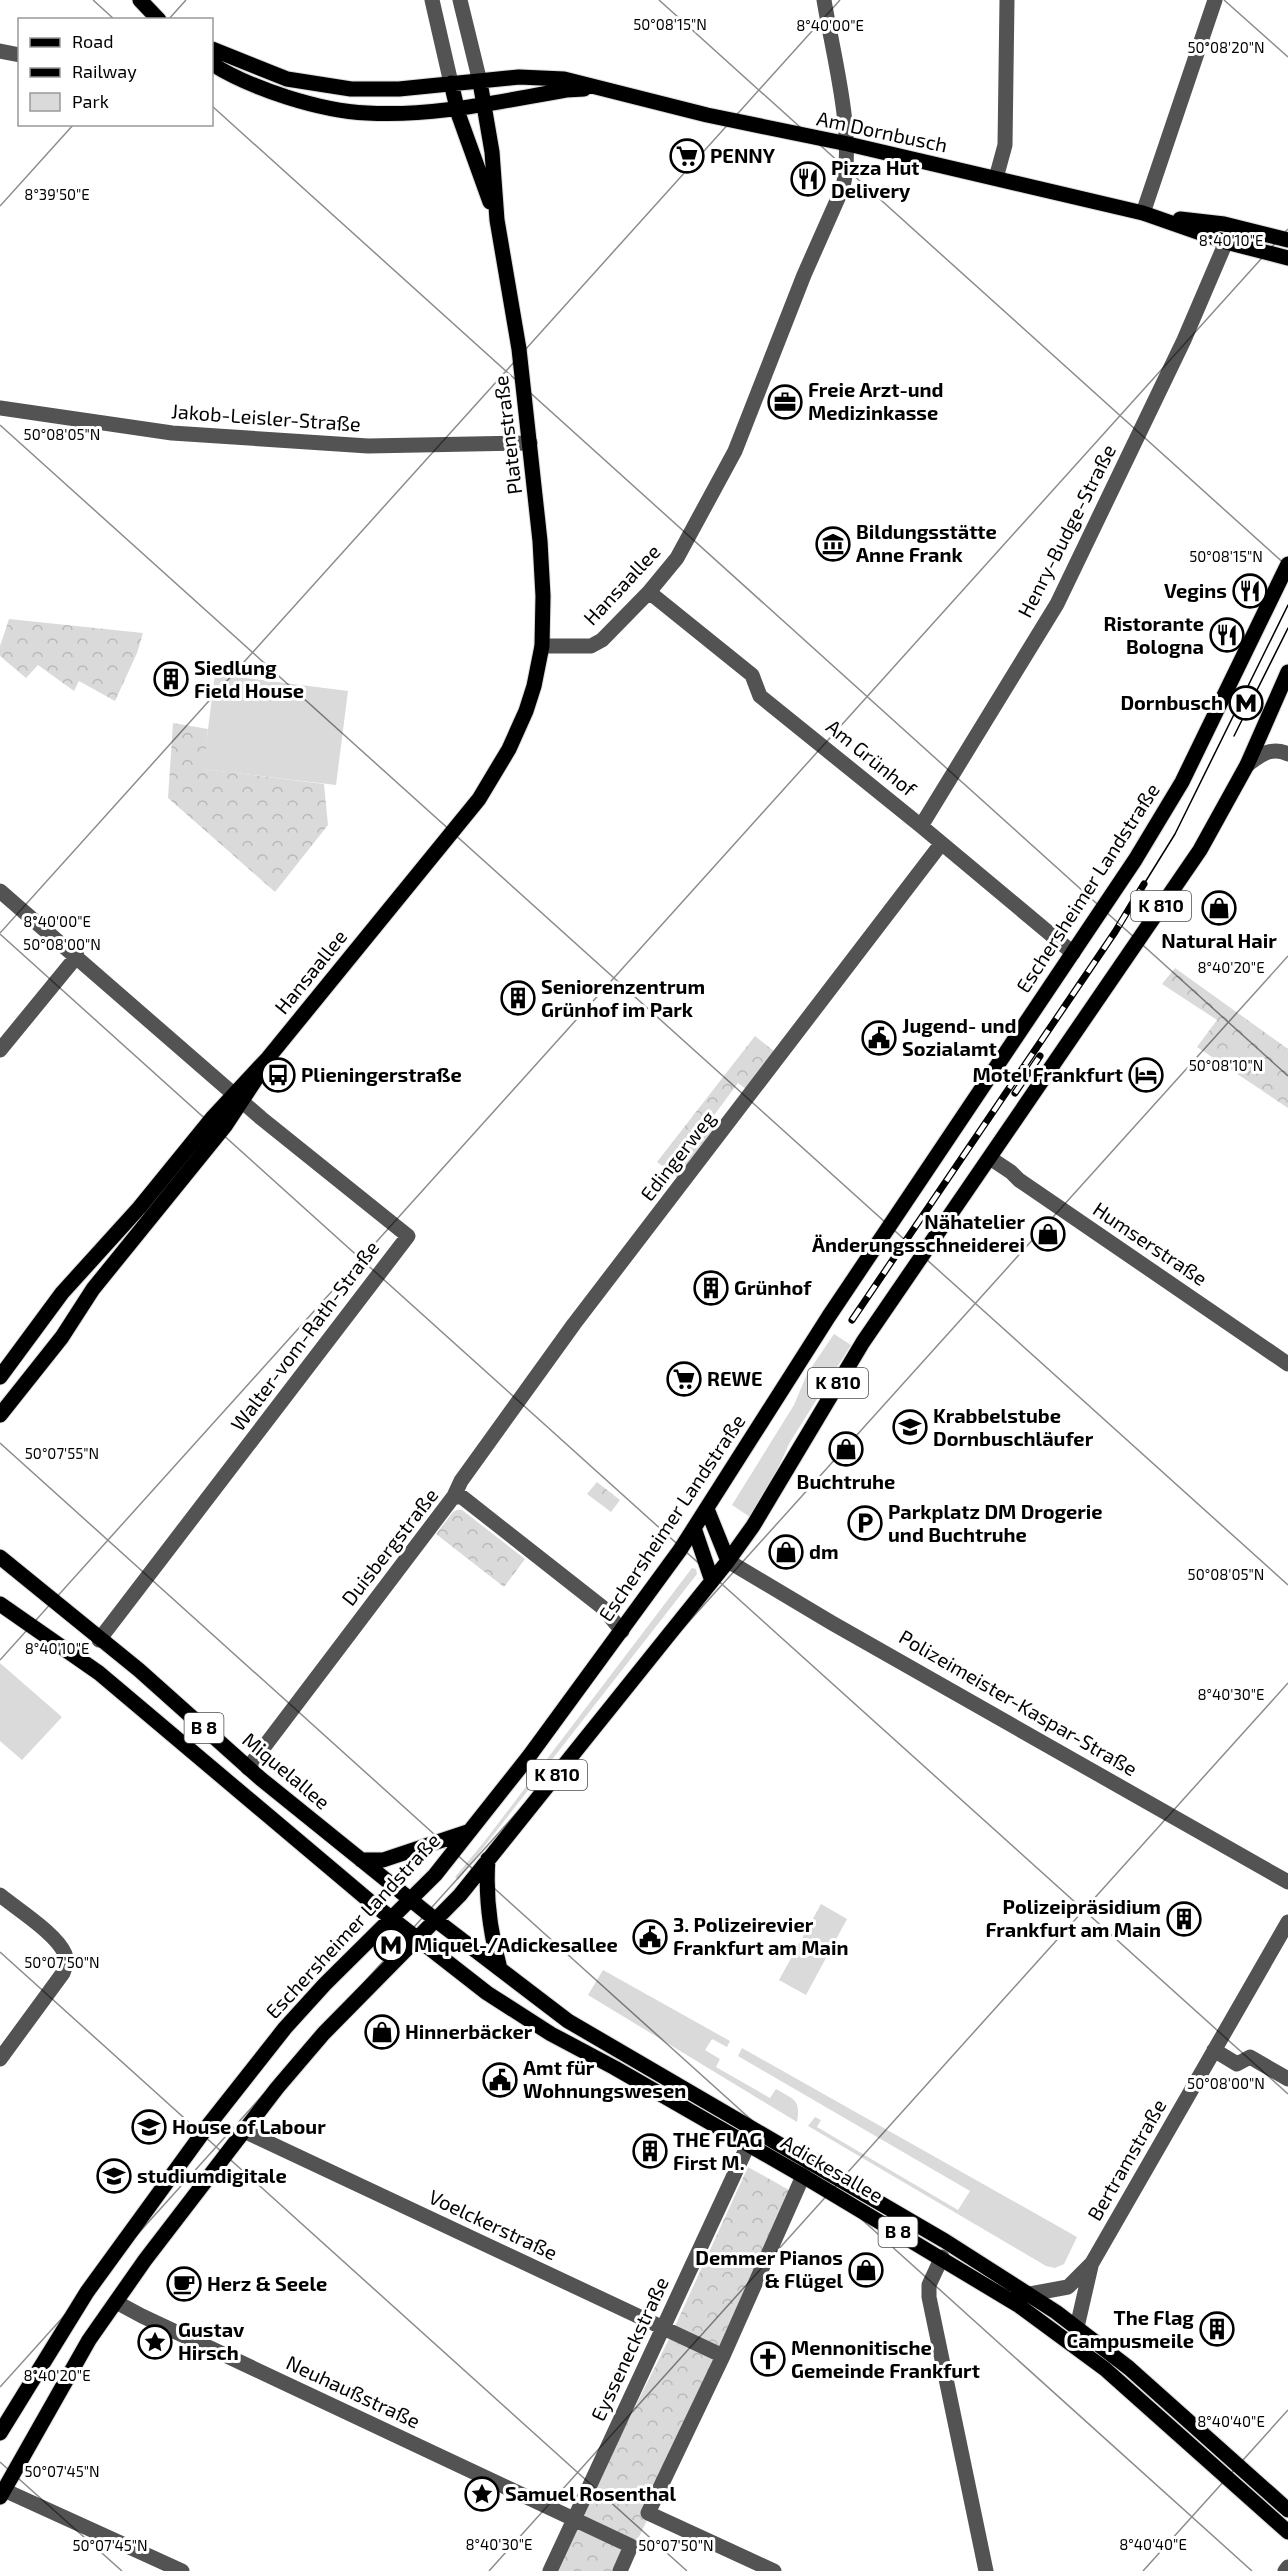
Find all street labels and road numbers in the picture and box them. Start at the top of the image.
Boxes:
street label: Am Dornbusch [815,105,950,157]
street label: Platenstraße [488,374,526,496]
street label: Jakob-Leisler-Straße [170,398,362,436]
street label: Henry-Budge-Straße [1012,440,1120,621]
street label: Hansaallee [578,539,665,630]
street label: Am Grünhof [822,714,922,801]
street label: Eschersheimer Landstraße [1010,778,1164,997]
road number: K 810 [1131,891,1191,921]
street label: Hansaallee [269,924,351,1018]
street label: Edingerweg [635,1106,720,1205]
street label: Humserstraße [1089,1196,1212,1290]
street label: Walter-vom-Rath-Straße [225,1236,383,1435]
road number: K 810 [808,1368,868,1398]
street label: Eschersheimer Landstraße [593,1409,750,1626]
street label: Duisbergstraße [336,1483,442,1610]
street label: Polizeimeister-Kaspar-Straße [895,1624,1142,1780]
road number: B 8 [184,1713,224,1743]
street label: Miquelallee [238,1727,335,1814]
road number: K 810 [527,1760,587,1790]
street label: Eschersheimer Landstraße [260,1828,444,2023]
street label: Bertramstraße [1082,2094,1171,2225]
street label: Adickesallee [777,2129,888,2207]
street label: Voelckerstraße [425,2184,561,2264]
road number: B 8 [878,2217,918,2247]
street label: Eysseneckstraße [585,2273,673,2424]
street label: Neuhaußstraße [283,2350,424,2433]

